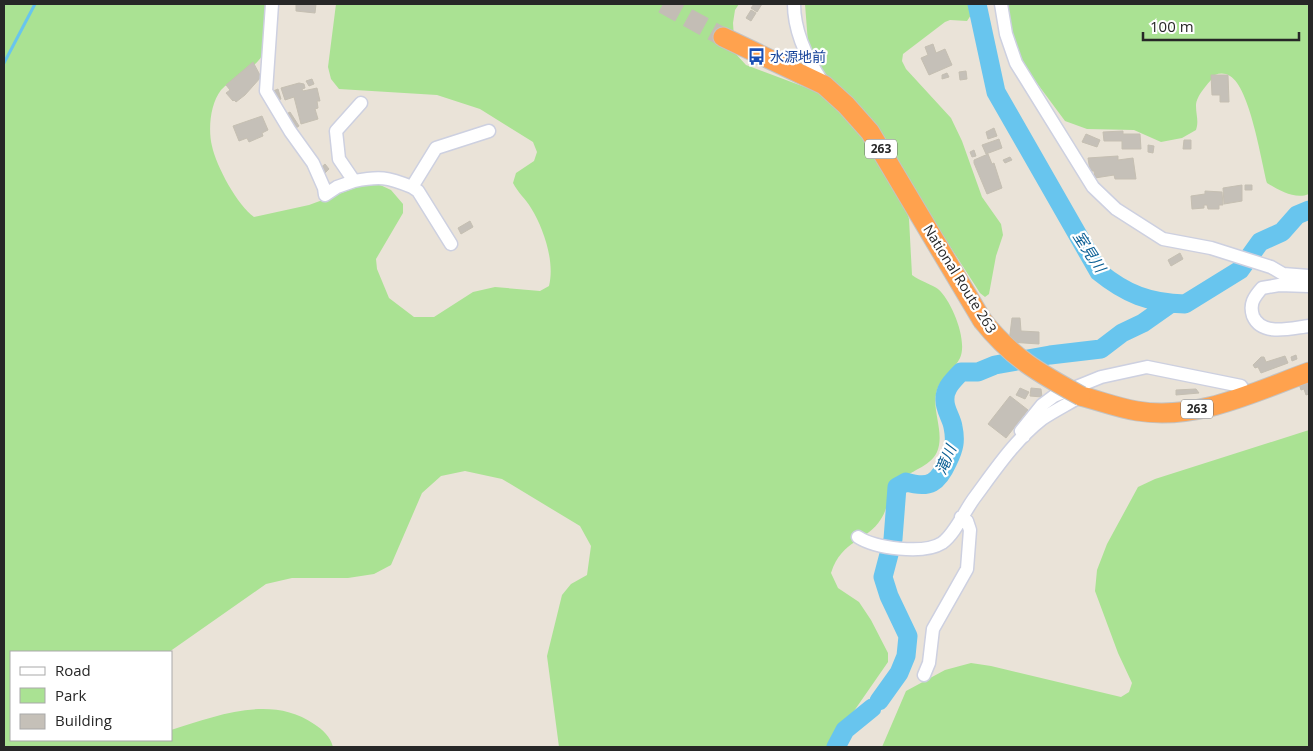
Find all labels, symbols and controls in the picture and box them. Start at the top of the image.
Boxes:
scale bar [1143,10,1299,42]
text: 100 m [1150,16,1194,36]
bus stop icon: 水源地前 [746,47,766,67]
place label: 水源地前 [770,47,826,66]
road number: 263 [865,140,897,158]
street label: National Route 263 [919,221,1002,337]
water label: 室見川 [1069,227,1112,277]
road number: 263 [1181,399,1213,418]
water label: 滝川 [930,440,961,477]
legend [10,651,172,741]
text: Road [55,660,91,680]
text: Park [55,685,86,705]
text: Building [55,710,112,730]

